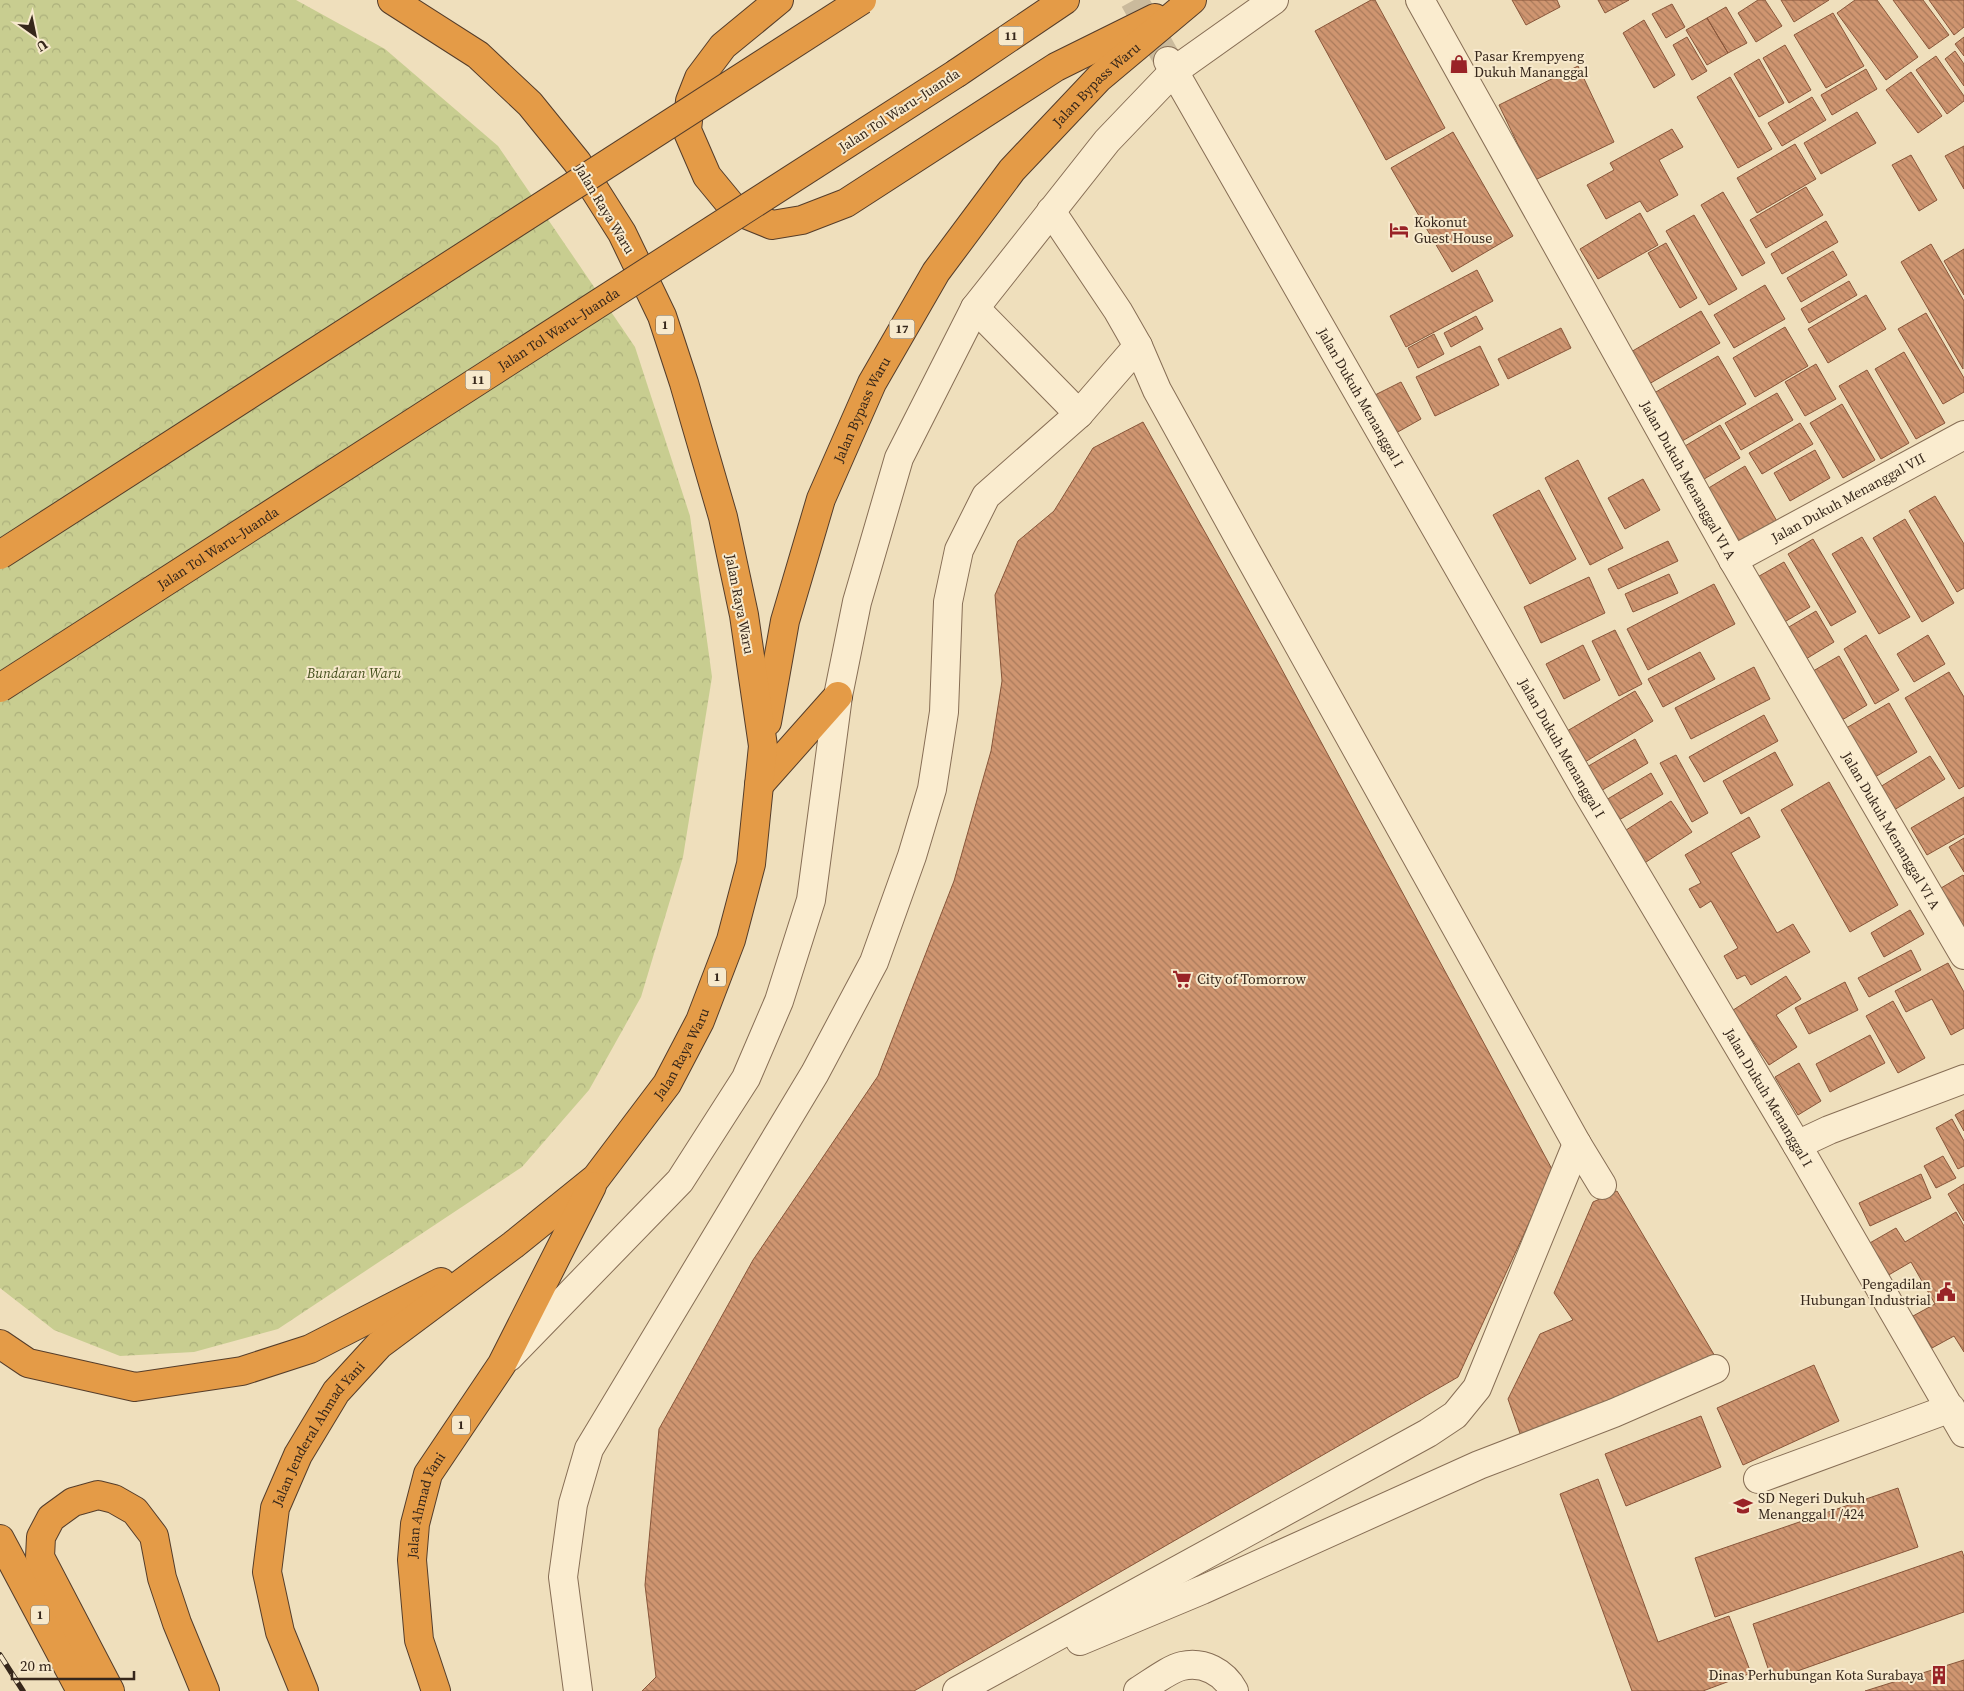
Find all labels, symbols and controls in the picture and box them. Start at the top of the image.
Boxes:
north arrow [10,10,60,60]
road number: 11 [998,27,1024,46]
text: U [32,35,52,57]
street label: Jalan Bypass Waru [1047,38,1144,132]
place label: Pasar Krempyeng Dukuh Mananggal [1474,46,1588,82]
shop icon: Pasar Krempyeng Dukuh Mananggal [1448,53,1470,75]
street label: Jalan Tol Waru–Juanda [834,63,964,157]
street label: Jalan Raya Waru [570,159,640,258]
place label: Kokonut Guest House [1414,212,1492,248]
hotel icon: Kokonut Guest House [1388,219,1410,241]
street label: Jalan Tol Waru–Juanda [493,282,624,376]
road number: 1 [656,316,674,334]
road number: 17 [890,320,914,338]
street label: Jalan Dukuh Menanggal I [1312,323,1409,471]
street label: Jalan Bypass Waru [828,353,895,467]
road number: 11 [466,370,490,390]
street label: Jalan Dukuh Menanggal VI A [1635,396,1741,564]
street label: Jalan Dukuh Menanggal VII [1767,448,1929,548]
street label: Jalan Tol Waru–Juanda [152,501,283,595]
street label: Jalan Raya Waru [720,551,759,656]
park label: Bundaran Waru [306,663,401,683]
street label: Jalan Dukuh Menanggal I [1513,674,1610,822]
street label: Jalan Dukuh Menanggal VI A [1837,747,1946,914]
road number: 1 [708,968,726,986]
supermarket icon: City of Tomorrow [1171,968,1193,990]
place label: City of Tomorrow [1197,969,1306,989]
street label: Jalan Raya Waru [648,1005,714,1104]
street label: Jalan Dukuh Menanggal I [1719,1024,1818,1170]
place label: Pengadilan Hubungan Industrial [1800,1274,1932,1310]
public building icon: Pengadilan Hubungan Industrial [1935,1281,1957,1303]
street label: Jalan Jenderal Ahmad Yani [267,1357,369,1510]
road number: 1 [452,1416,470,1434]
street label: Jalan Ahmad Yani [402,1448,450,1560]
place label: SD Negeri Dukuh Menanggal I /424 [1758,1488,1865,1524]
school or university icon: SD Negeri Dukuh Menanggal I /424 [1732,1495,1754,1517]
road number: 1 [31,1606,49,1624]
scale bar [12,1648,135,1680]
text: 20 m [20,1655,52,1676]
building icon: Dinas Perhubungan Kota Surabaya [1928,1664,1950,1686]
place label: Dinas Perhubungan Kota Surabaya [1708,1665,1925,1685]

